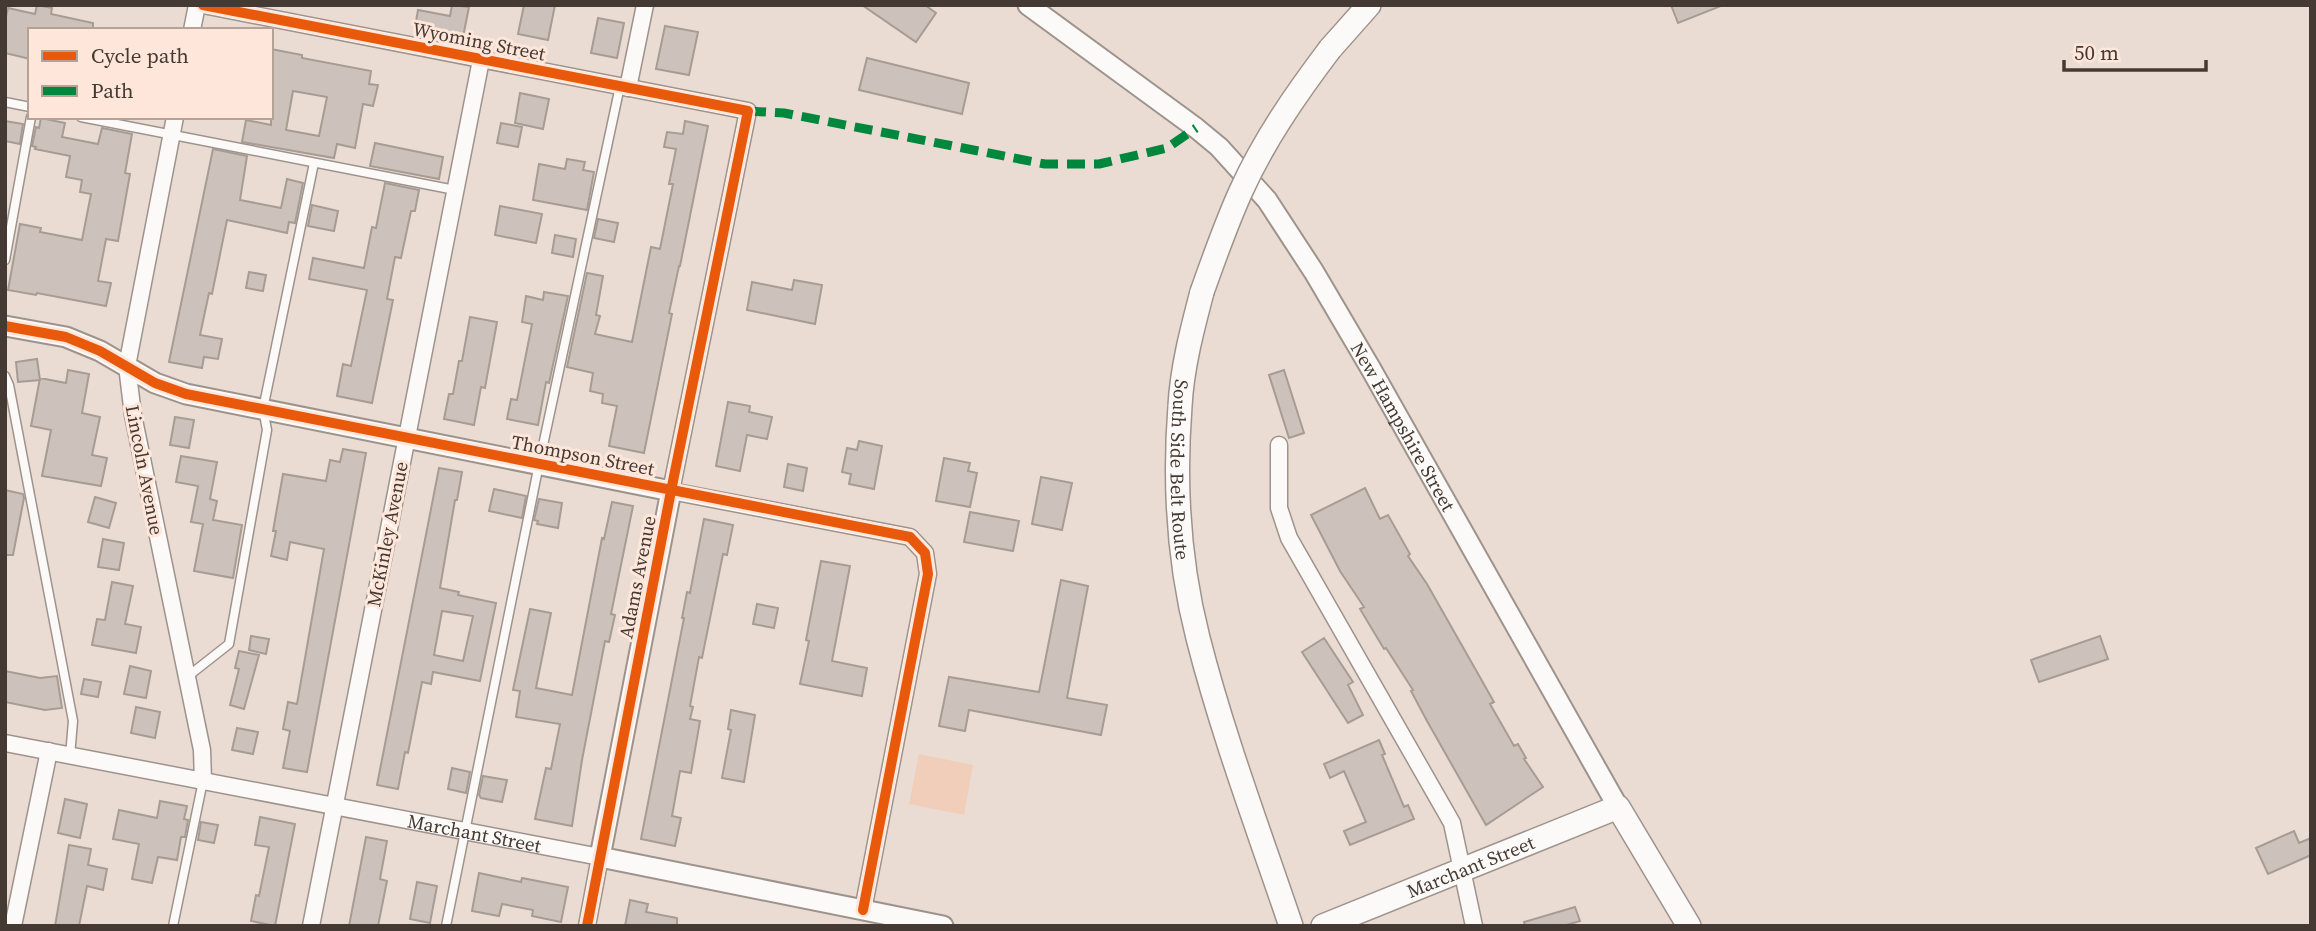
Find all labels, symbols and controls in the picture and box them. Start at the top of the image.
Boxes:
street label: Wyoming Street [410,15,549,67]
legend [28,28,273,119]
scale bar [2064,28,2206,72]
text: 50 m [2074,38,2119,67]
text: Cycle path [91,41,189,70]
text: Path [91,76,134,105]
street label: New Hampshire Street [1345,337,1462,517]
street label: South Side Belt Route [1165,378,1196,561]
street label: Lincoln Avenue [120,403,170,537]
street label: Thompson Street [509,428,657,482]
street label: McKinley Avenue [360,459,414,609]
street label: Adams Avenue [612,513,662,641]
street label: Marchant Street [405,807,544,859]
street label: Marchant Street [1403,829,1539,904]

